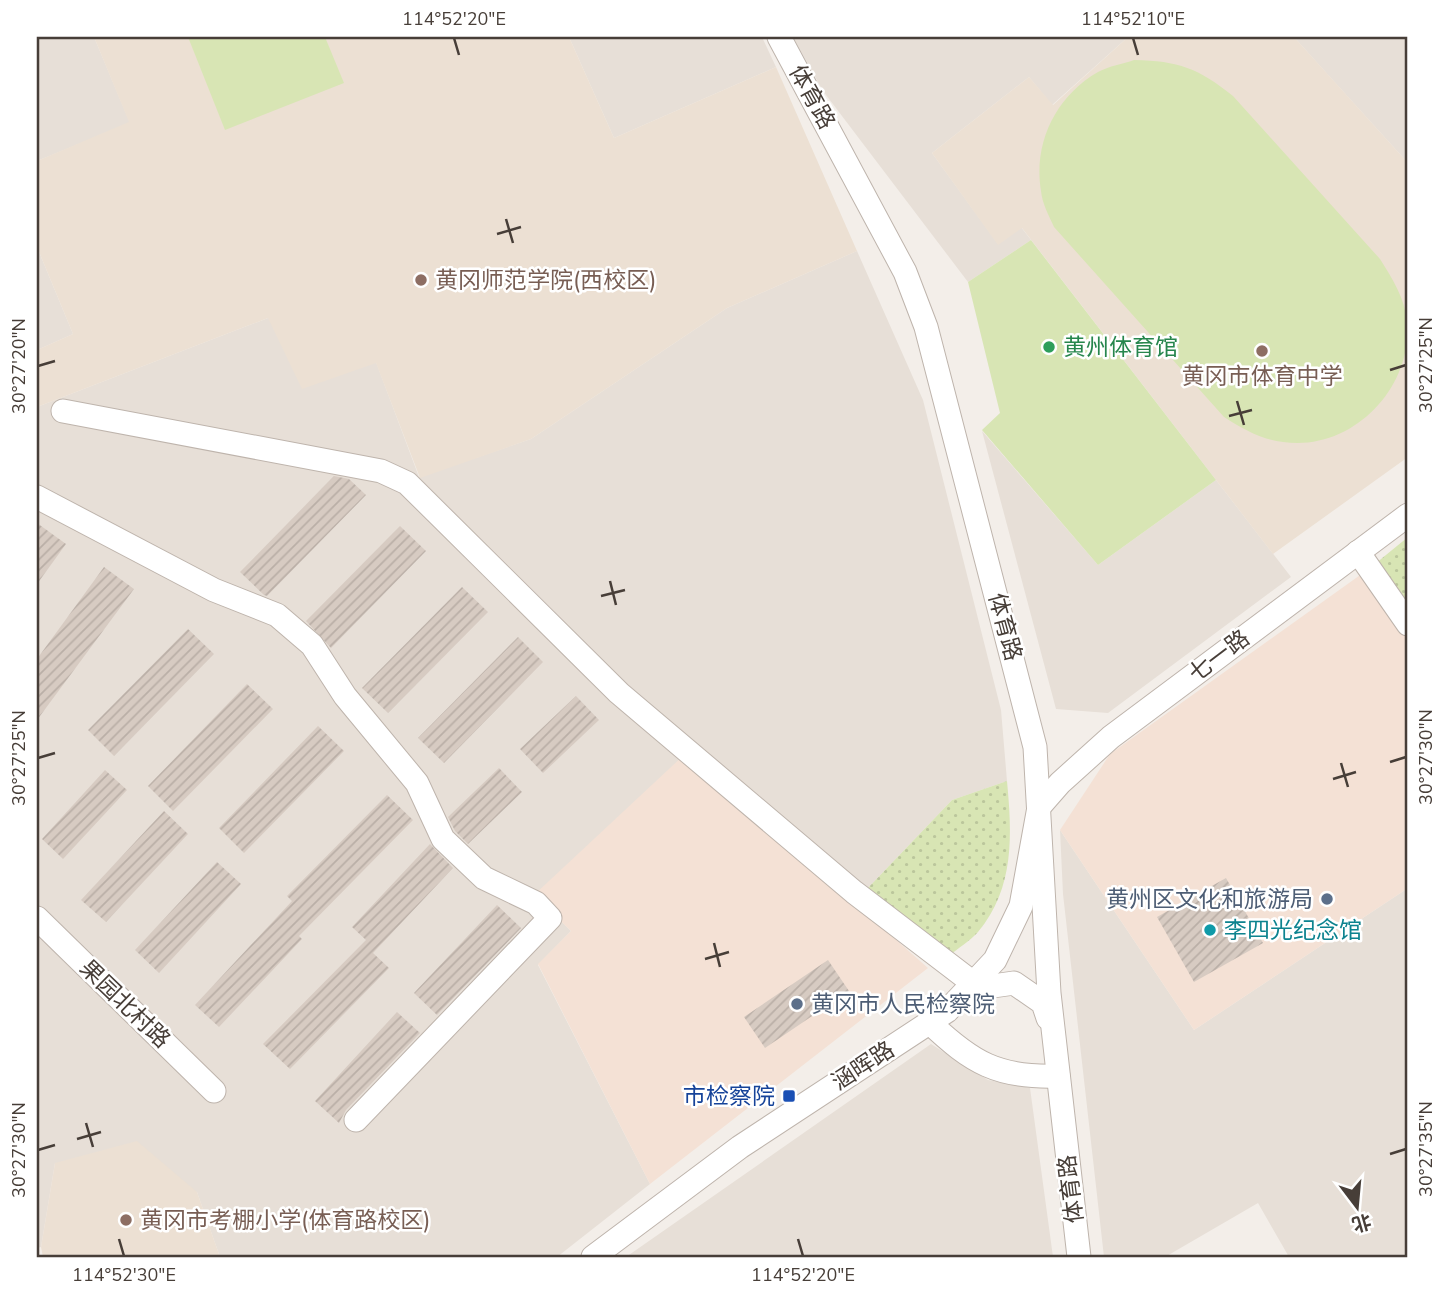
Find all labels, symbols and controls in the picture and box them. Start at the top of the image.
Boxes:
text: 114°52'20"E [402,7,506,31]
text: 114°52'10"E [1081,7,1185,31]
street label: 体育路 [782,59,842,135]
place label: 黄冈师范学院(西校区) [435,265,657,296]
marker: 黄冈师范学院(西校区) [413,272,429,288]
text: 30°27'25"N [1414,317,1438,413]
text: 30°27'20"N [7,318,31,414]
place label: 黄州体育馆 [1063,332,1178,363]
marker: 黄州体育馆 [1041,339,1057,355]
marker: 黄冈市体育中学 [1254,343,1270,359]
place label: 黄冈市体育中学 [1182,361,1343,392]
street label: 体育路 [981,590,1029,664]
street label: 七一路 [1182,623,1256,689]
text: 30°27'30"N [1414,709,1438,805]
text: 30°27'25"N [7,710,31,806]
place label: 黄州区文化和旅游局 [1106,884,1313,915]
marker: 黄州区文化和旅游局 [1319,891,1335,907]
place label: 李四光纪念馆 [1224,915,1362,946]
marker: 李四光纪念馆 [1202,922,1218,938]
street label: 果园北村路 [73,953,177,1055]
place label: 黄冈市人民检察院 [811,989,995,1020]
marker: 黄冈市人民检察院 [789,996,805,1012]
street label: 涵晖路 [826,1034,900,1098]
place label: 市检察院 [683,1081,775,1112]
marker: 市检察院 [781,1088,797,1104]
text: 30°27'35"N [1414,1101,1438,1197]
text: 30°27'30"N [7,1102,31,1198]
street label: 体育路 [1051,1153,1091,1225]
north arrow [1322,1172,1392,1242]
place label: 黄冈市考棚小学(体育路校区) [140,1205,431,1236]
text: 北 [1349,1207,1374,1237]
marker: 黄冈市考棚小学(体育路校区) [118,1212,134,1228]
text: 114°52'30"E [72,1263,176,1287]
text: 114°52'20"E [751,1263,855,1287]

